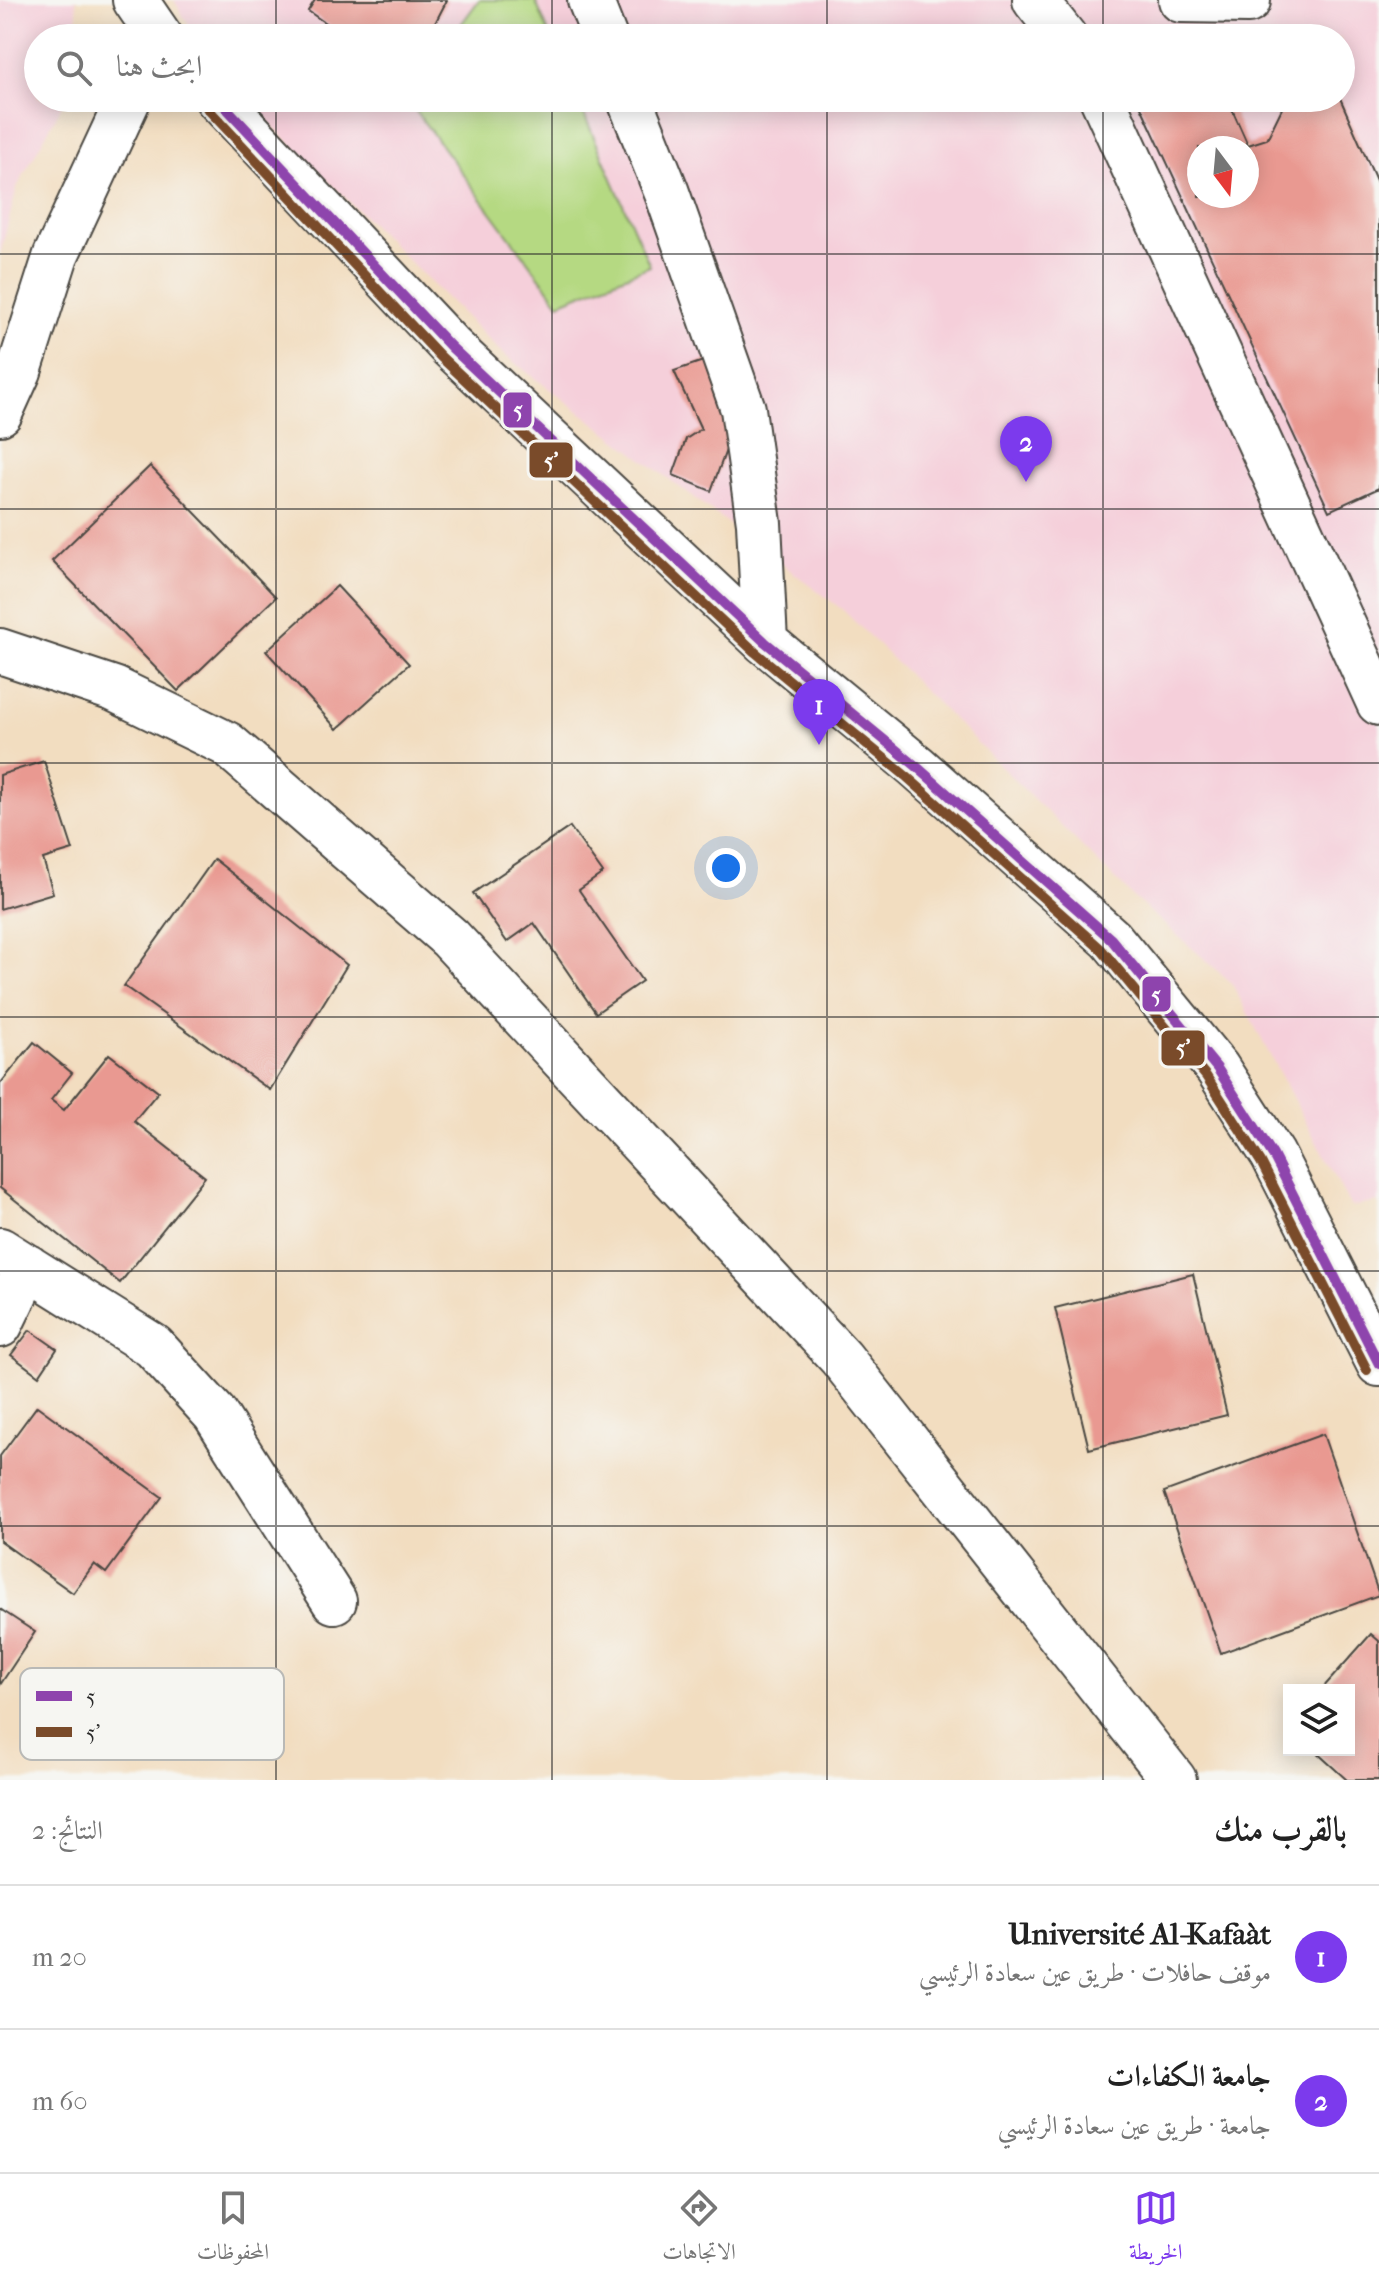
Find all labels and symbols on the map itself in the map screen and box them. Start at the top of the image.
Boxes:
north arrow [1187,136,1259,208]
line badge: 5 [502,391,533,429]
text: 5 [513,397,523,423]
pin: 2 [1000,416,1052,482]
line badge: 5' [528,441,574,479]
text: 5' [544,448,558,474]
pin: 1 [793,679,845,745]
your location [706,848,746,888]
line badge: 5 [1141,975,1172,1013]
text: 5 [1151,982,1161,1008]
line badge: 5' [1160,1029,1206,1067]
text: 5' [1176,1035,1190,1061]
legend [20,1668,284,1760]
text: 5 [86,1684,96,1710]
text: 5' [86,1720,101,1746]

